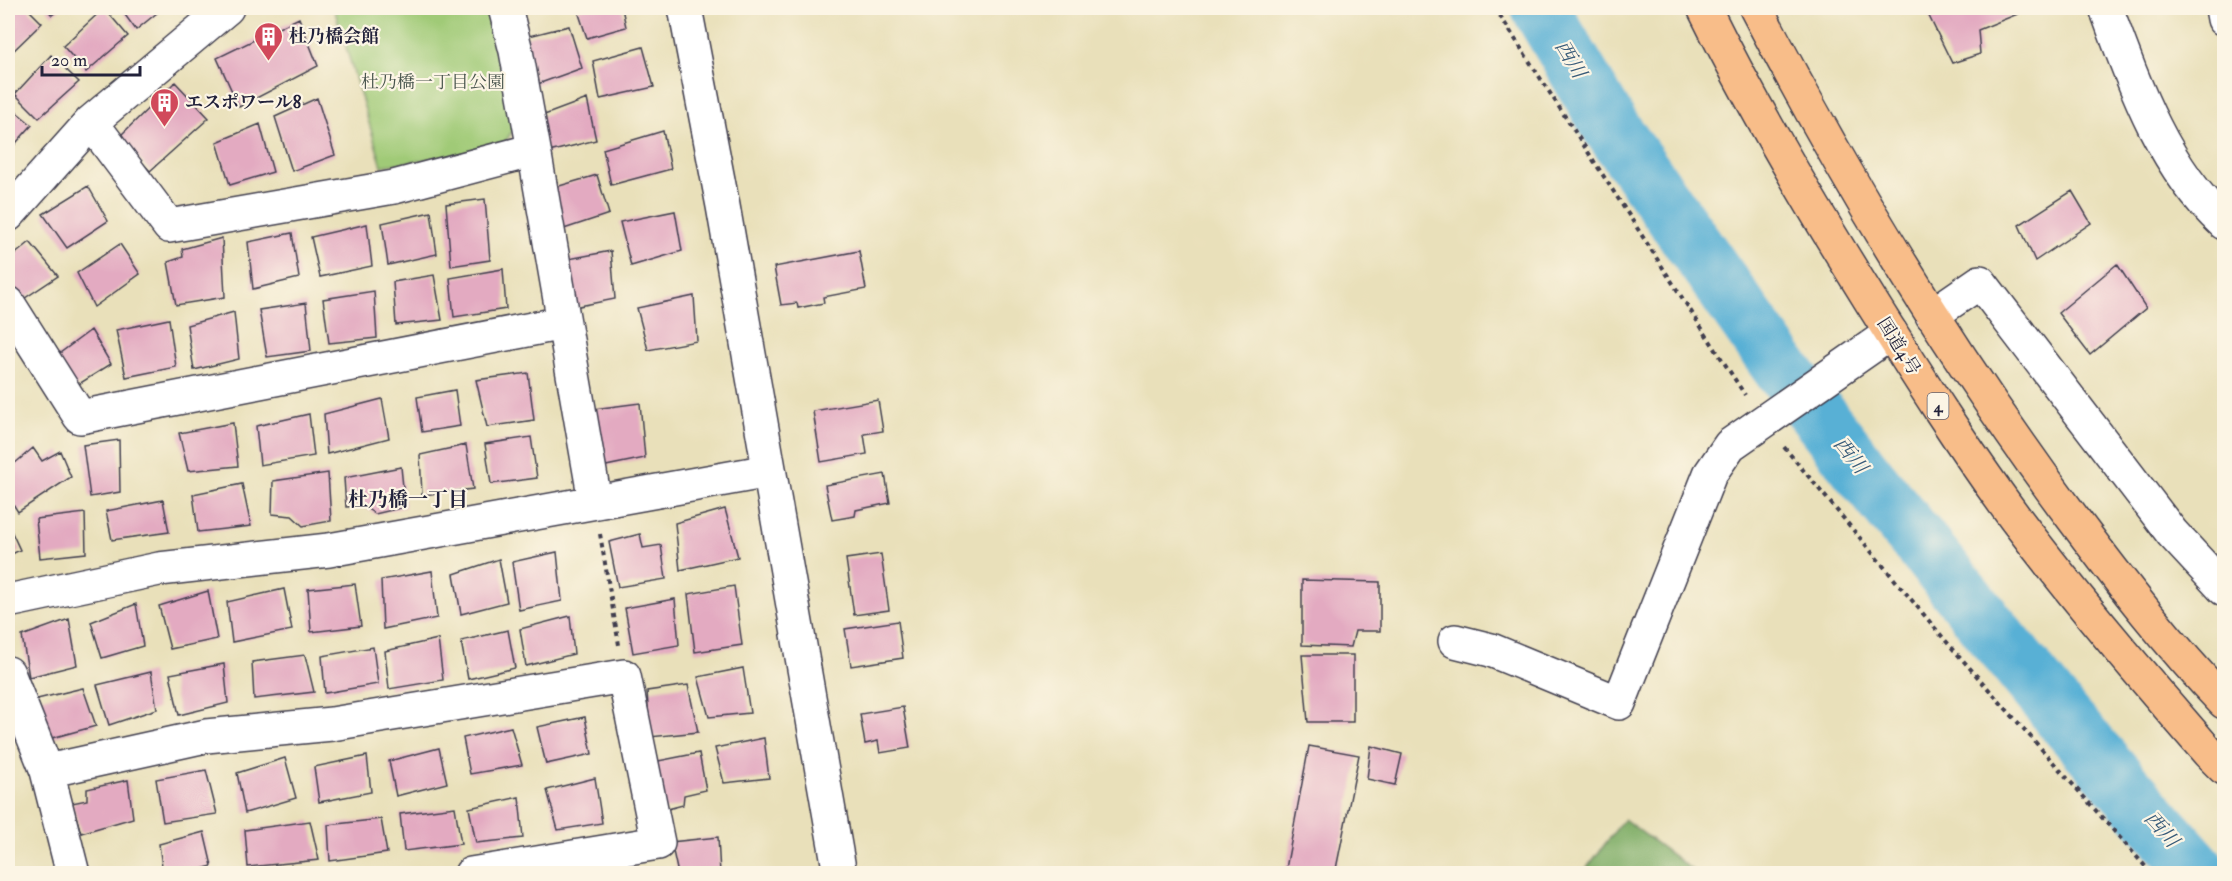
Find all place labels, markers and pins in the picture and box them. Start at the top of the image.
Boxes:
building icon: 杜乃橋会館 [252,20,284,62]
place label: 杜乃橋会館 [289,25,379,48]
building icon: エスポワール8 [148,86,180,128]
place label: エスポワール8 [185,91,302,114]

